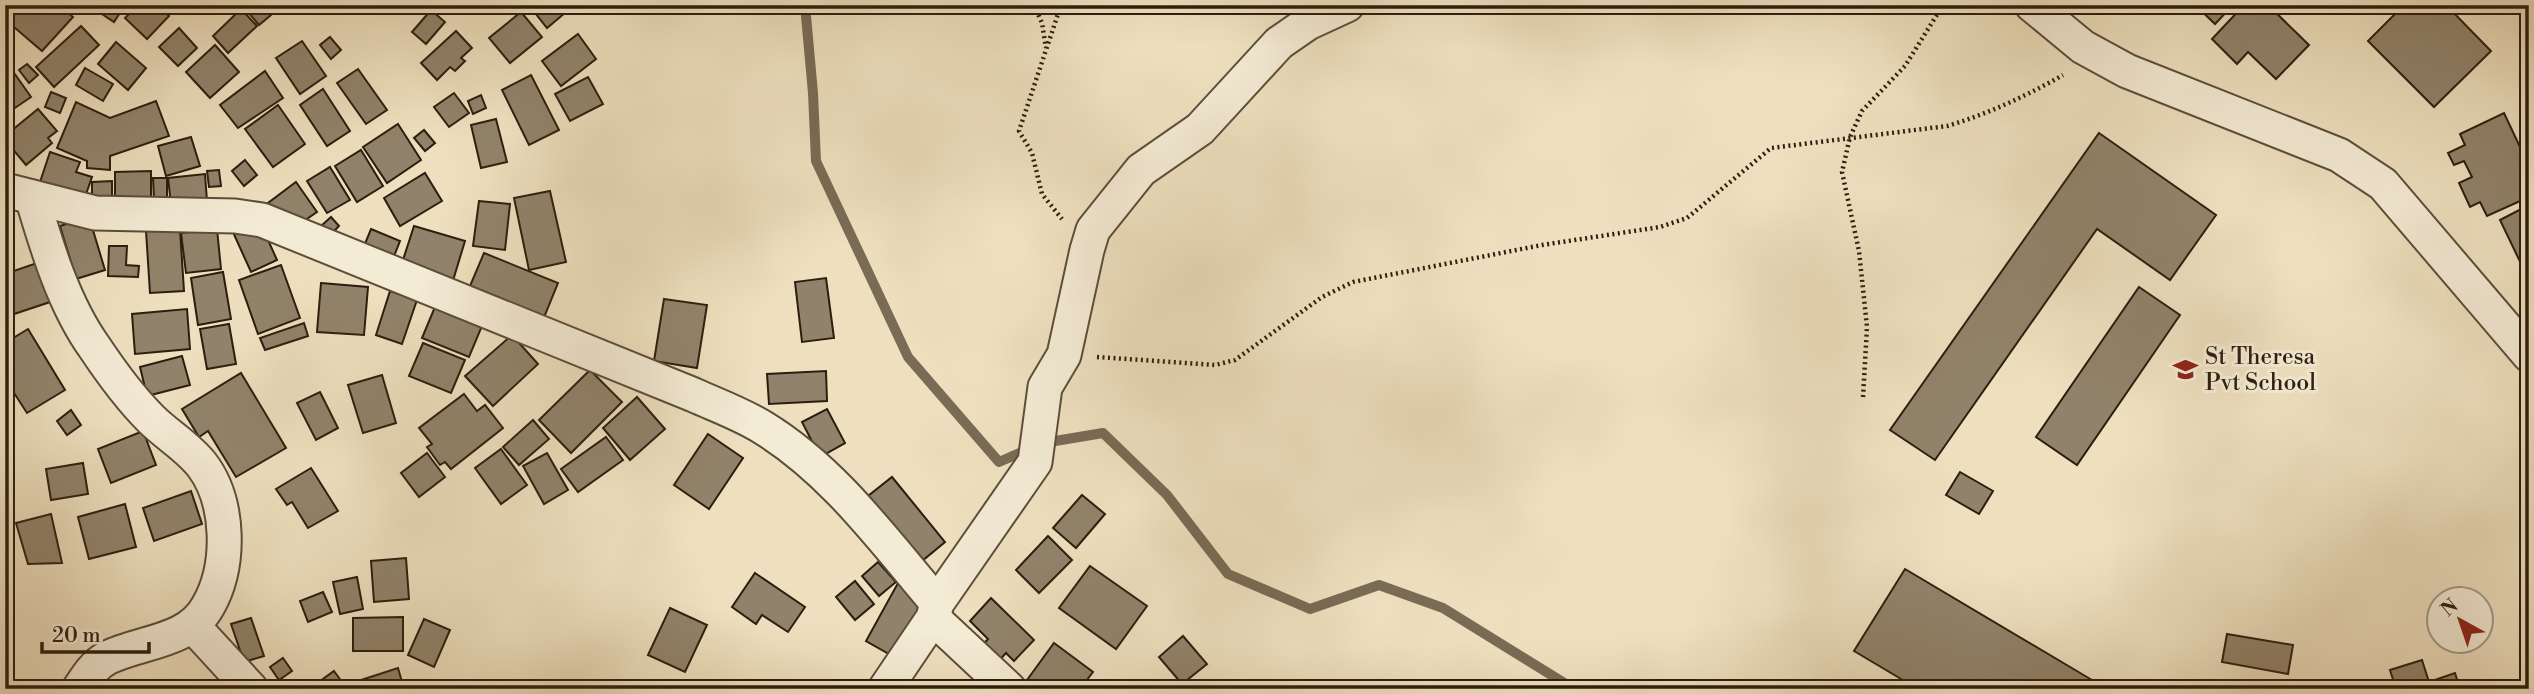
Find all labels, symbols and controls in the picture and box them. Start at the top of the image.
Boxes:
place label: St Theresa Pvt School [2205,343,2316,397]
school or university icon: St Theresa Pvt School [2171,355,2199,383]
north arrow [2426,586,2496,656]
text: N [2436,594,2463,622]
scale bar [42,610,149,654]
text: 20 m [52,623,101,649]

